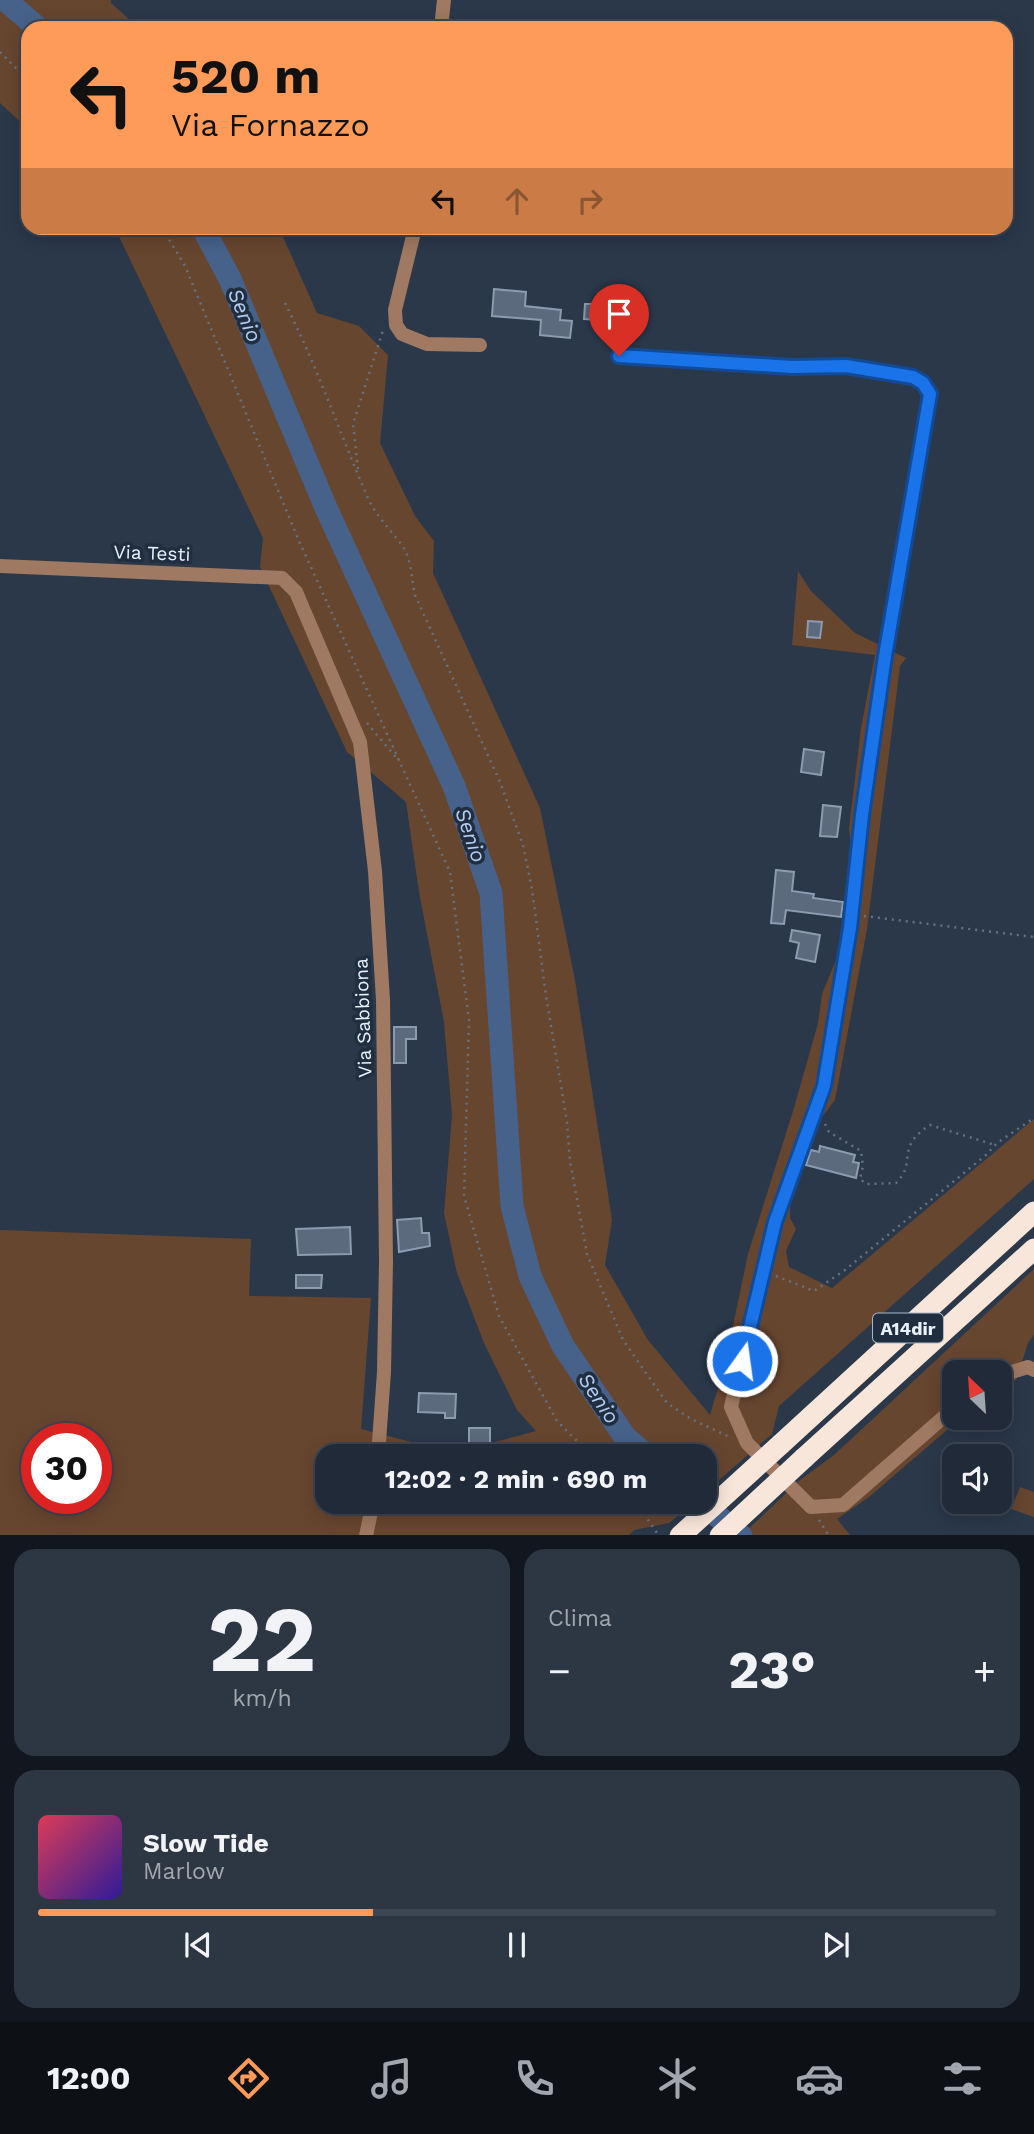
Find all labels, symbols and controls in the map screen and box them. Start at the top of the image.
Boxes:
text: 520 m [171,47,320,105]
icon: left [56,49,147,140]
text: Via Fornazzo [171,106,370,144]
icon: left [425,182,463,220]
icon: ahead [498,182,536,220]
icon: right [571,182,609,220]
water label: Senio [223,284,267,346]
pin [589,284,649,356]
icon: arrive [600,295,638,333]
street label: Via Testi [113,540,191,566]
water label: Senio [450,804,492,866]
street label: Via Sabbiona [349,958,377,1078]
road number: A14dir [873,1314,943,1343]
position arrow [705,1324,779,1398]
north arrow [942,1360,1012,1430]
map controls [942,1360,1012,1514]
water label: Senio [573,1368,625,1428]
speed limit sign: 30 [21,1423,112,1514]
button: sound [942,1444,1012,1514]
text: 12:02 · 2 min · 690 m [385,1464,647,1494]
text: 22 [208,1586,316,1693]
text: Clima [548,1605,612,1632]
text: 23° [728,1640,816,1701]
text: − [548,1649,571,1693]
text: + [973,1649,996,1693]
text: km/h [232,1685,292,1712]
text: Slow Tide [143,1828,269,1858]
text: Marlow [143,1858,225,1885]
icon: previous [179,1926,217,1964]
icon: pause [498,1926,536,1964]
icon: next [817,1926,855,1964]
icon: directions [224,2054,273,2103]
icon: music [367,2054,416,2103]
icon: phone [510,2054,559,2103]
icon: climate [653,2054,702,2103]
icon: car [795,2054,844,2103]
icon: filters [938,2054,987,2103]
text: 12:00 [47,2059,131,2097]

